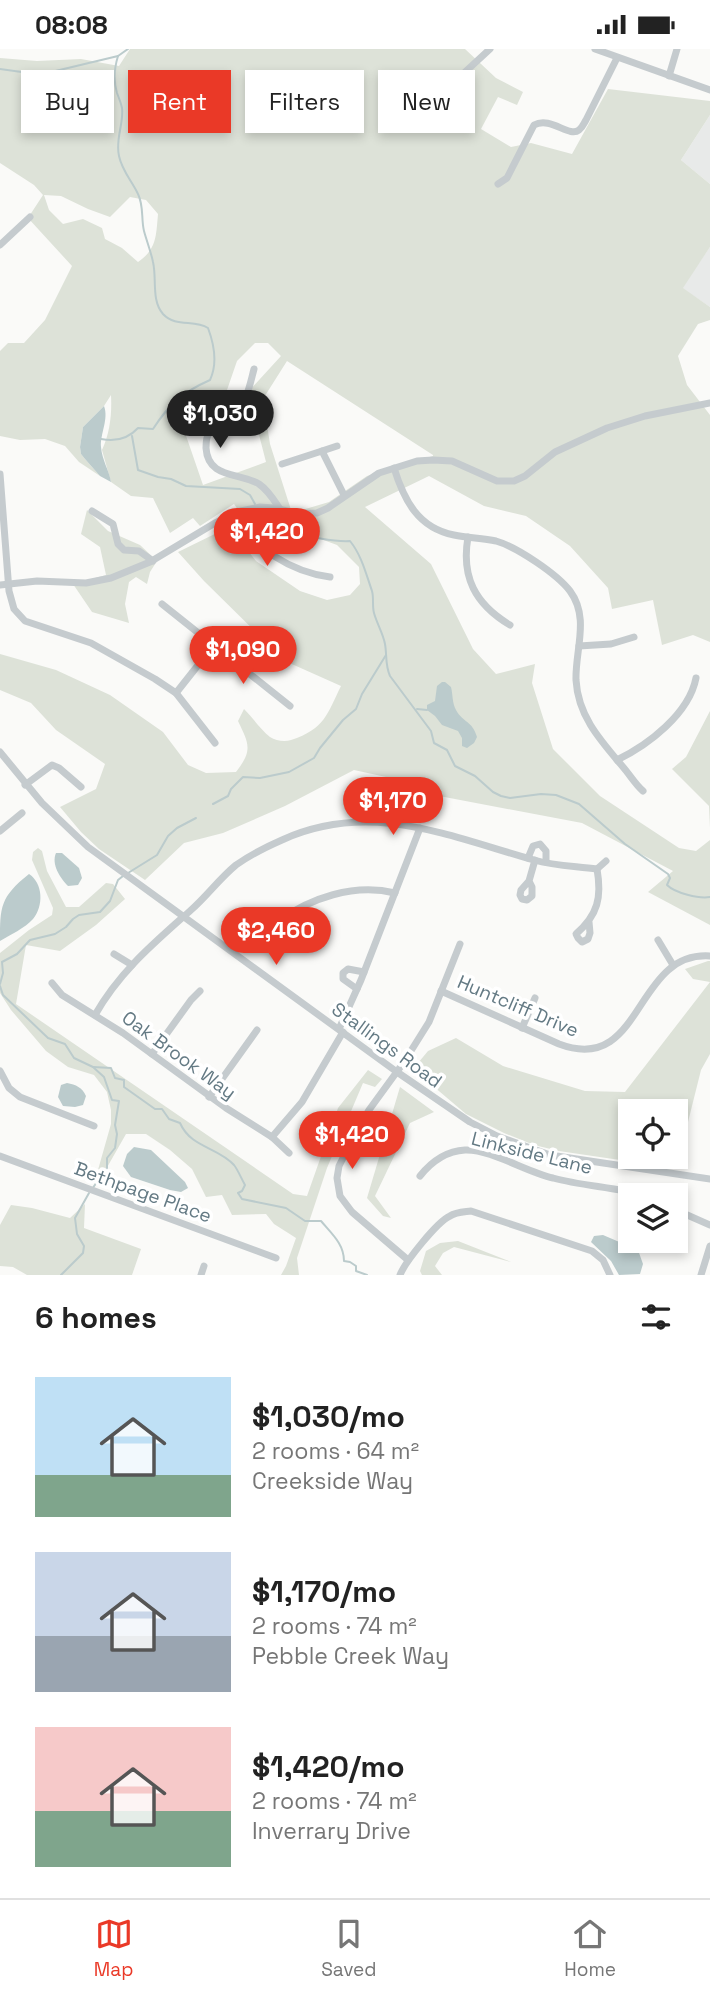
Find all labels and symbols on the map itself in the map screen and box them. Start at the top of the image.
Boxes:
pin: $1,030 [163,391,277,450]
pin: $1,420 [210,509,324,568]
pin: $1,090 [186,627,300,686]
pin: $1,170 [336,777,450,837]
pin: $2,460 [219,907,333,967]
street label: Huntcliff Drive [454,969,582,1043]
street label: Stallings Road [327,997,447,1093]
street label: Oak Brook Way [117,1005,241,1105]
pin: $1,420 [295,1111,409,1171]
street label: Linkside Lane [469,1126,595,1180]
street label: Bethpage Place [71,1156,215,1228]

